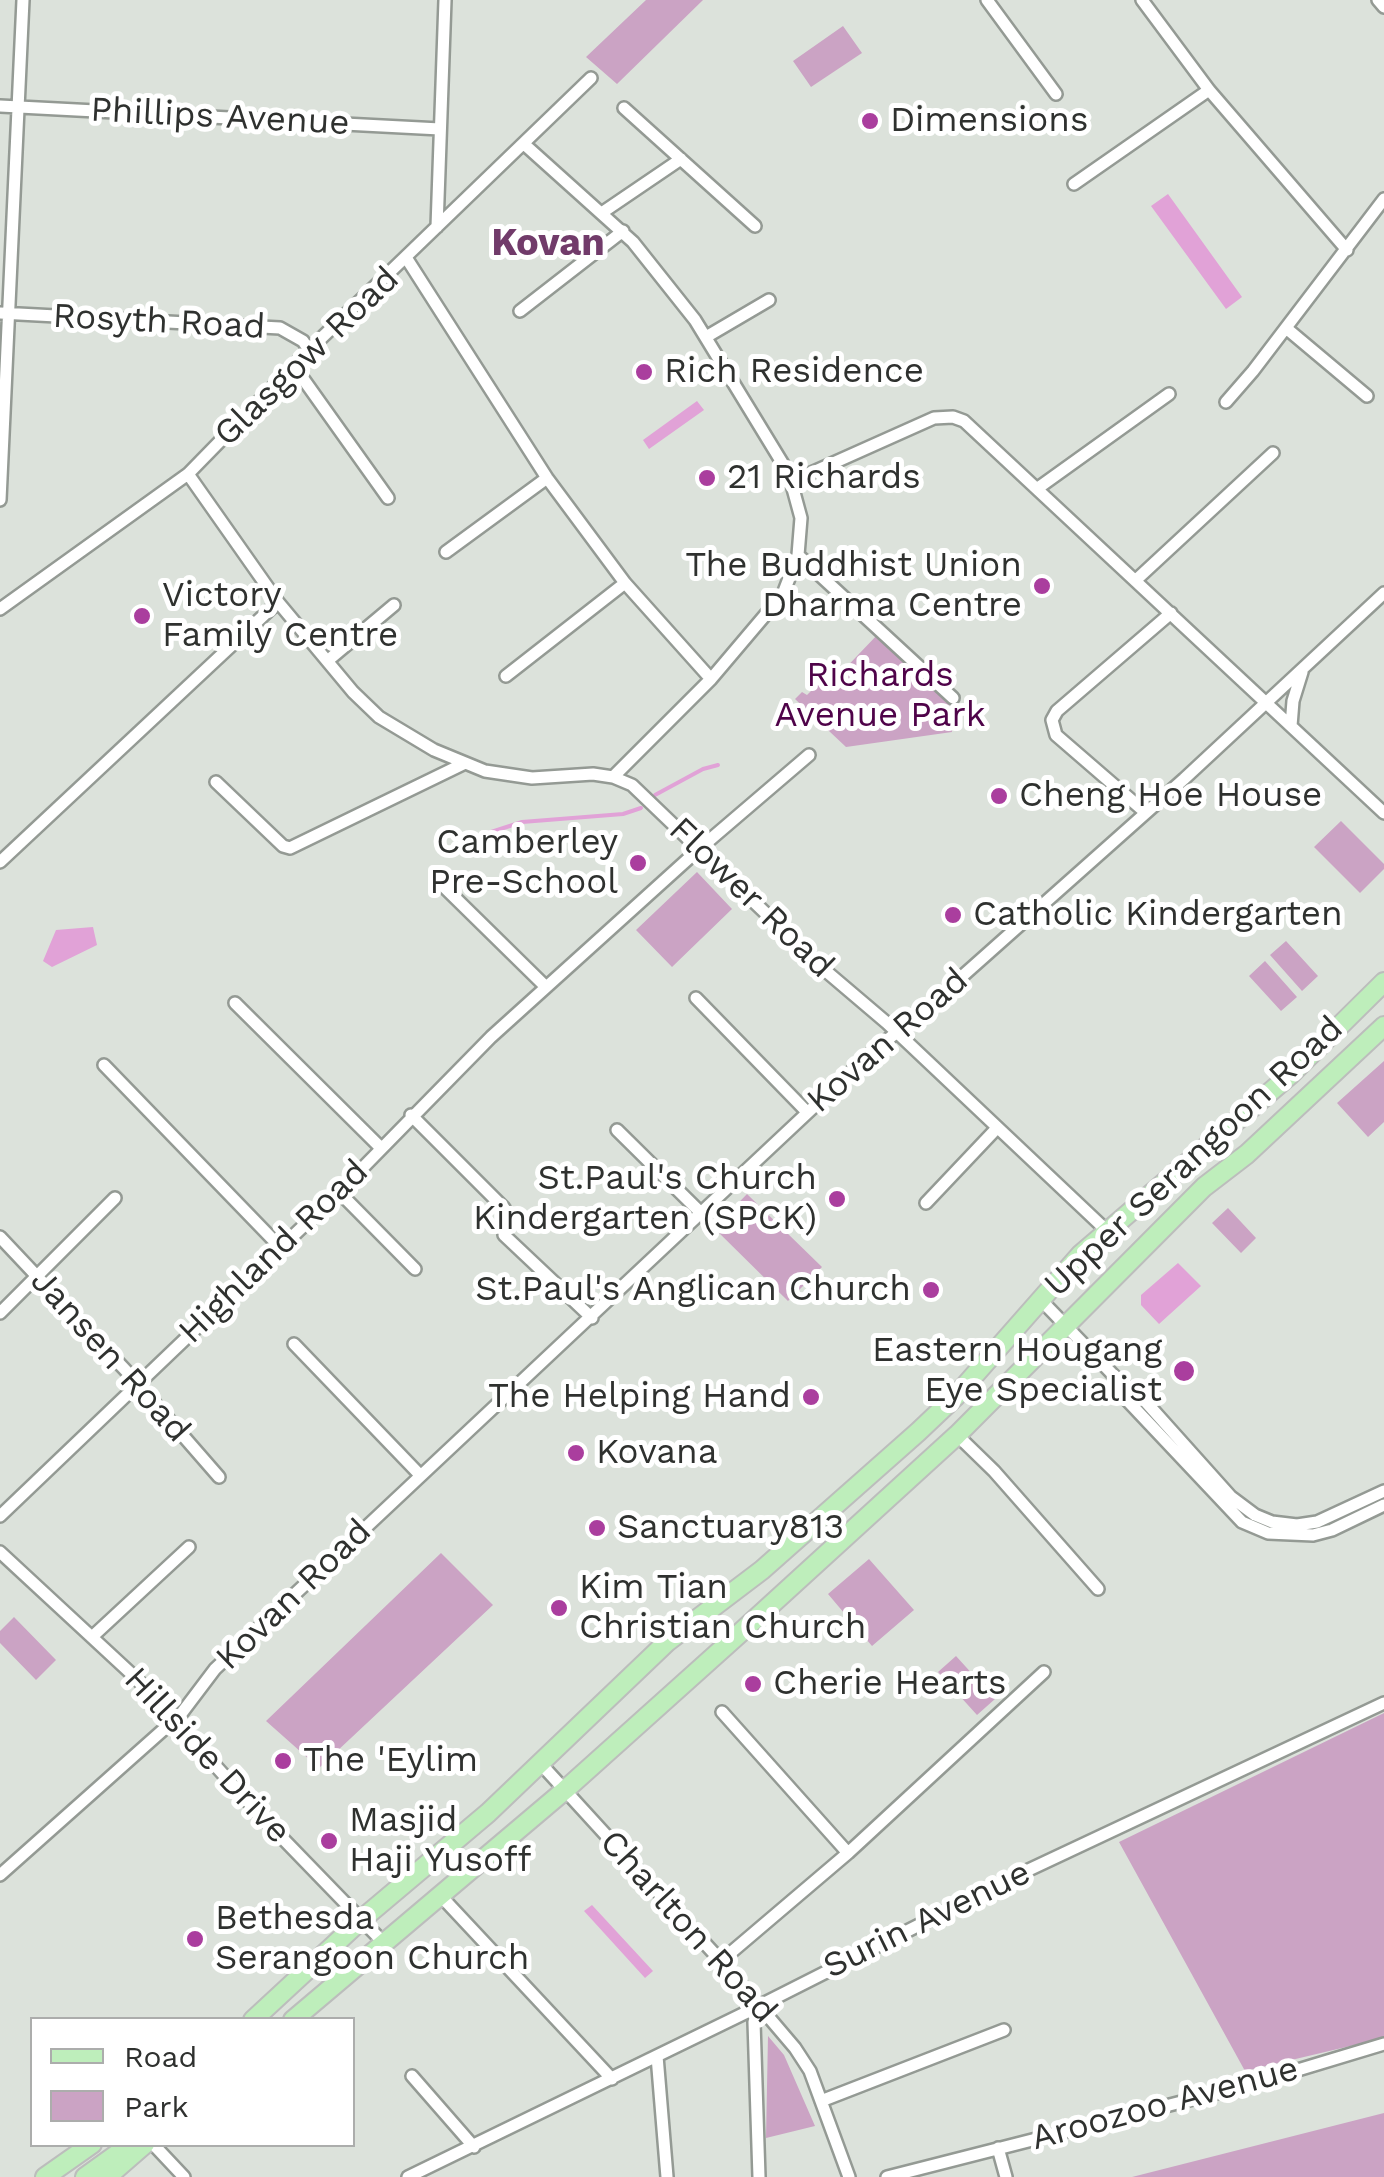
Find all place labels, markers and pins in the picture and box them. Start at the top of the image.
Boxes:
place label: Dimensions [890,100,1088,142]
marker: Dimensions [859,110,881,132]
place label: Rich Residence [664,351,924,393]
marker: Rich Residence [633,361,655,383]
place label: 21 Richards [727,457,921,499]
marker: 21 Richards [696,467,718,489]
place label: The Buddhist Union Dharma Centre [685,545,1022,627]
place label: Victory Family Centre [162,575,398,657]
marker: The Buddhist Union Dharma Centre [1031,575,1053,597]
marker: Victory Family Centre [131,605,153,627]
place label: Cheng Hoe House [1019,775,1322,817]
marker: Cheng Hoe House [988,785,1010,807]
place label: Camberley Pre-School [429,822,618,904]
marker: Camberley Pre-School [627,852,649,874]
place label: Catholic Kindergarten [973,894,1343,936]
marker: Catholic Kindergarten [942,904,964,926]
place label: St.Paul's Church Kindergarten (SPCK) [473,1158,817,1240]
marker: St.Paul's Church Kindergarten (SPCK) [826,1188,848,1210]
place label: St.Paul's Anglican Church [475,1269,911,1311]
marker: St.Paul's Anglican Church [920,1279,942,1301]
place label: Eastern Hougang Eye Specialist [872,1330,1162,1412]
marker: Eastern Hougang Eye Specialist [1171,1358,1197,1384]
place label: The Helping Hand [488,1376,791,1418]
marker: The Helping Hand [800,1386,822,1408]
place label: Kovana [596,1432,718,1474]
marker: Kovana [565,1442,587,1464]
place label: Sanctuary813 [617,1507,844,1549]
marker: Sanctuary813 [586,1517,608,1539]
place label: Kim Tian Christian Church [579,1567,866,1649]
marker: Kim Tian Christian Church [548,1597,570,1619]
place label: Cherie Hearts [773,1663,1006,1705]
marker: Cherie Hearts [742,1673,764,1695]
place label: The 'Eylim [303,1740,478,1782]
marker: The 'Eylim [272,1750,294,1772]
place label: Masjid Haji Yusoff [349,1800,531,1882]
marker: Masjid Haji Yusoff [318,1830,340,1852]
place label: Bethesda Serangoon Church [215,1898,529,1980]
marker: Bethesda Serangoon Church [184,1928,206,1950]

